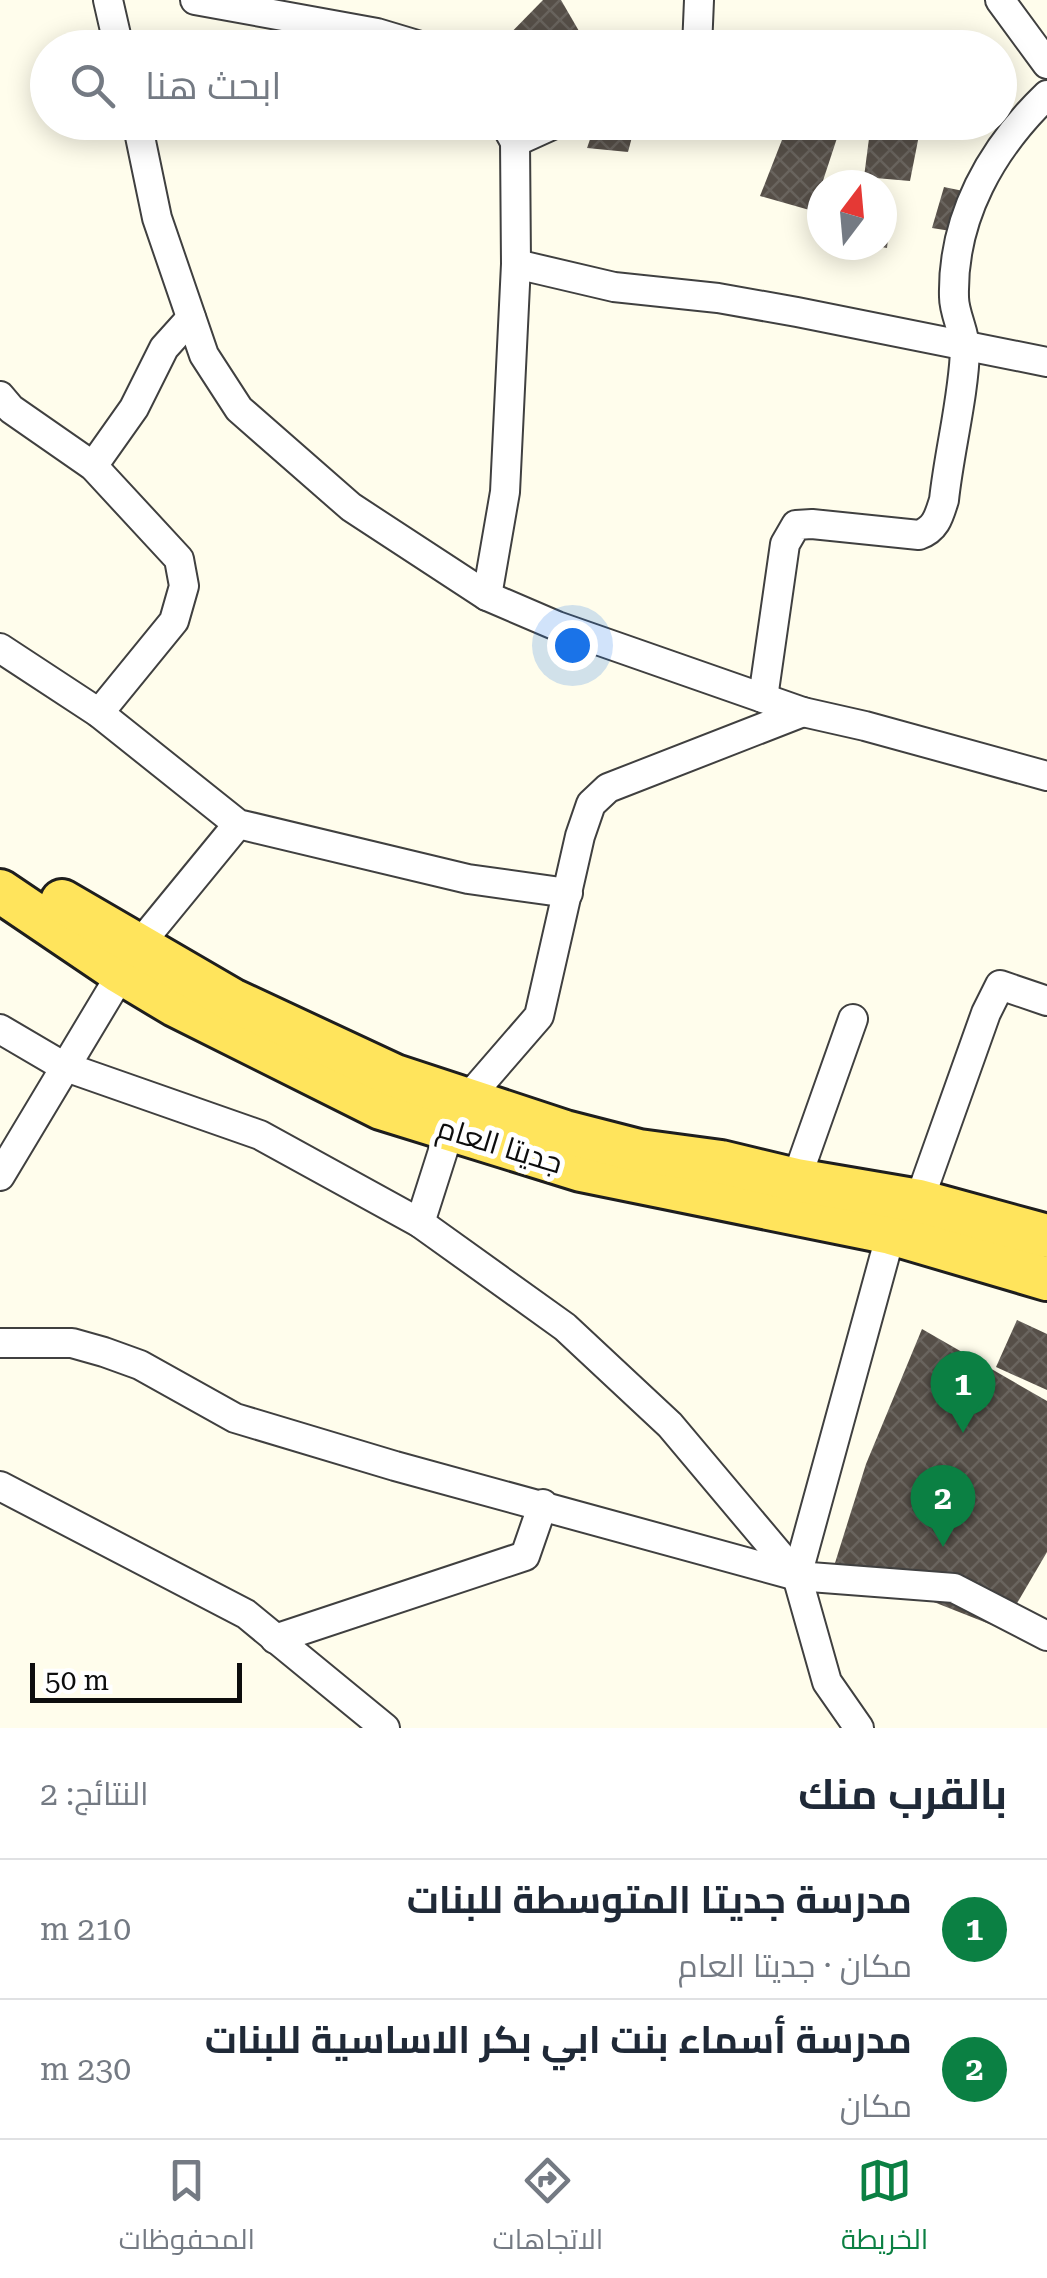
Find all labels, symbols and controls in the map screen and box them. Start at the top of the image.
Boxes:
search box [30,30,1017,140]
icon: search [65,58,120,113]
text: ابحث هنا [145,64,282,108]
north arrow [807,170,897,260]
your location [547,620,598,671]
street label: جديتا العام [432,1109,567,1183]
pin: 1 [930,1350,996,1433]
pin: 2 [910,1464,976,1547]
scale bar [30,1658,242,1702]
text: 50 m [45,1664,109,1697]
text: بالقرب منك [798,1770,1007,1819]
text: النتائج: 2 [40,1775,149,1813]
text: مدرسة جديتا المتوسطة للبنات [407,1878,912,1922]
text: 210 m [40,1910,131,1948]
text: 1 [966,1910,983,1948]
text: مكان · جديتا العام [678,1947,912,1985]
text: مدرسة أسماء بنت ابي بكر الاساسية للبنات [205,2018,912,2062]
text: 230 m [40,2050,131,2088]
text: 2 [966,2050,983,2088]
text: مكان [840,2087,912,2125]
tab: المحفوظات [119,2153,255,2265]
tab: الاتجاهات [493,2153,603,2265]
tab: الخريطة [841,2153,928,2265]

